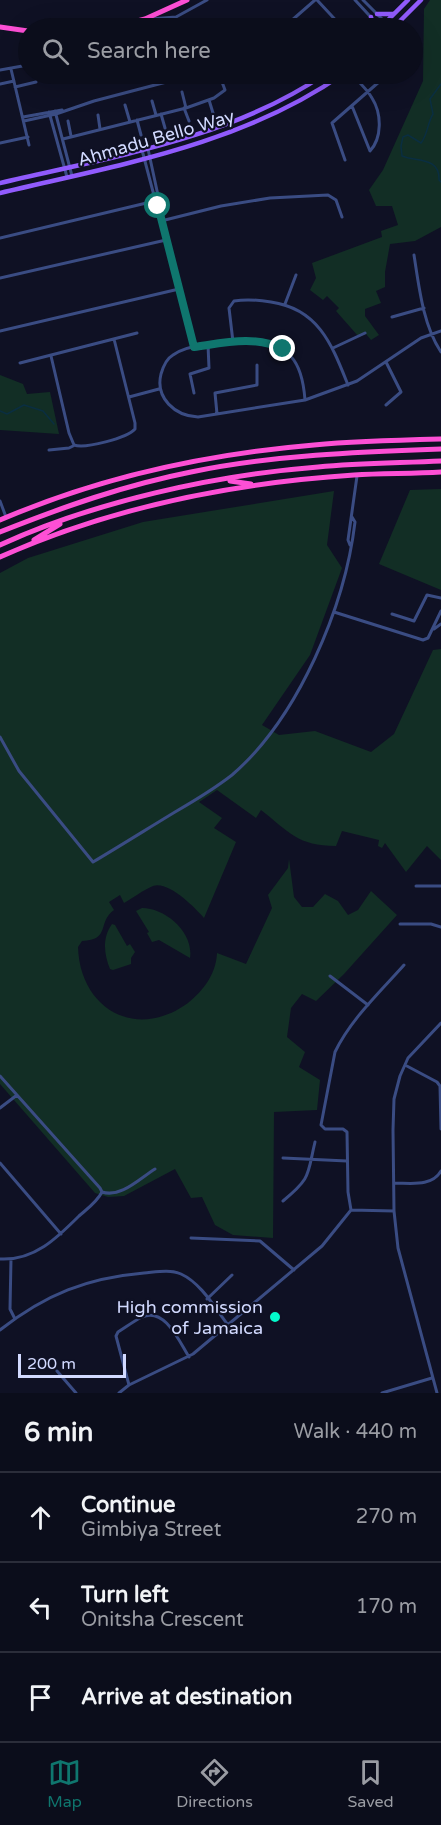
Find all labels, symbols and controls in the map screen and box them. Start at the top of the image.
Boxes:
search box [18,18,423,84]
icon: search [39,35,72,68]
text: Search here [87,38,211,64]
street label: Ahmadu Bello Way [75,105,237,171]
route start [144,192,170,218]
route end [269,335,295,361]
place label: High commission of Jamaica [116,1296,263,1339]
marker: High commission of Jamaica [268,1310,282,1324]
scale bar [18,1351,126,1378]
text: 200 m [27,1354,76,1374]
text: 6 min [24,1417,93,1448]
text: Walk · 440 m [294,1420,417,1444]
text: Continue [81,1492,176,1518]
icon: ahead [24,1501,57,1534]
text: 270 m [356,1505,417,1529]
text: Gimbiya Street [81,1518,221,1542]
text: Turn left [81,1582,169,1608]
icon: left [24,1591,57,1624]
text: 170 m [356,1595,417,1619]
text: Onitsha Crescent [81,1608,244,1632]
icon: arrive [24,1681,57,1714]
text: Arrive at destination [81,1684,292,1710]
tab: Map [47,1756,82,1812]
tab: Directions [176,1756,253,1812]
tab: Saved [347,1756,394,1812]

